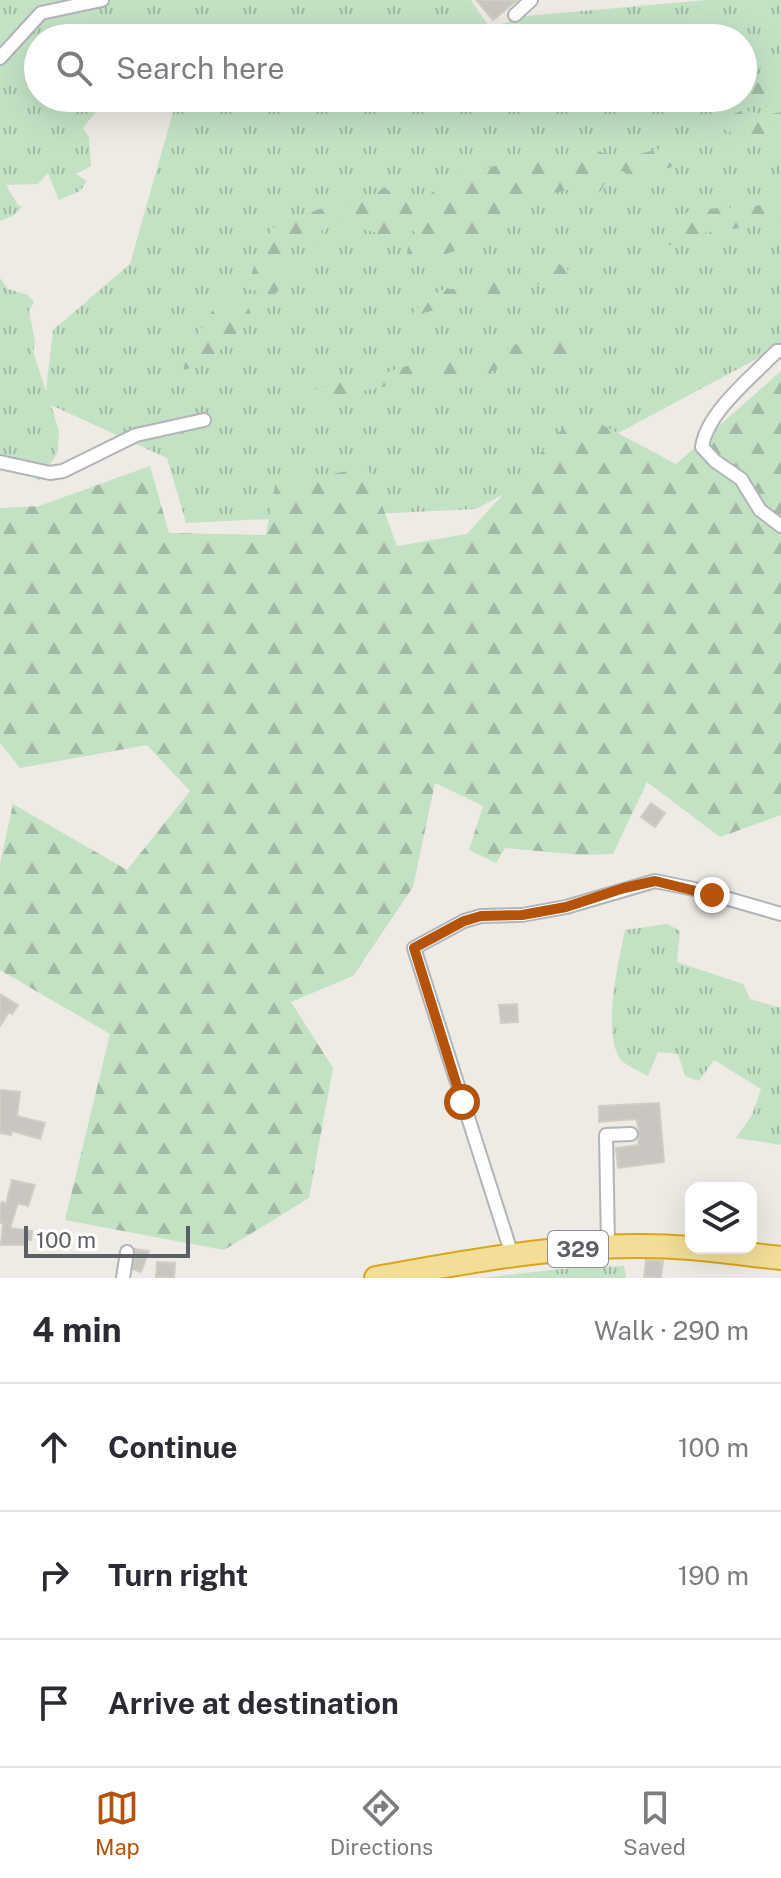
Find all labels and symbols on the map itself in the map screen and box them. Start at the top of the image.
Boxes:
route end [694,877,730,913]
route start [444,1084,480,1120]
scale bar [24,1222,190,1258]
road number: 329 [548,1231,608,1267]

